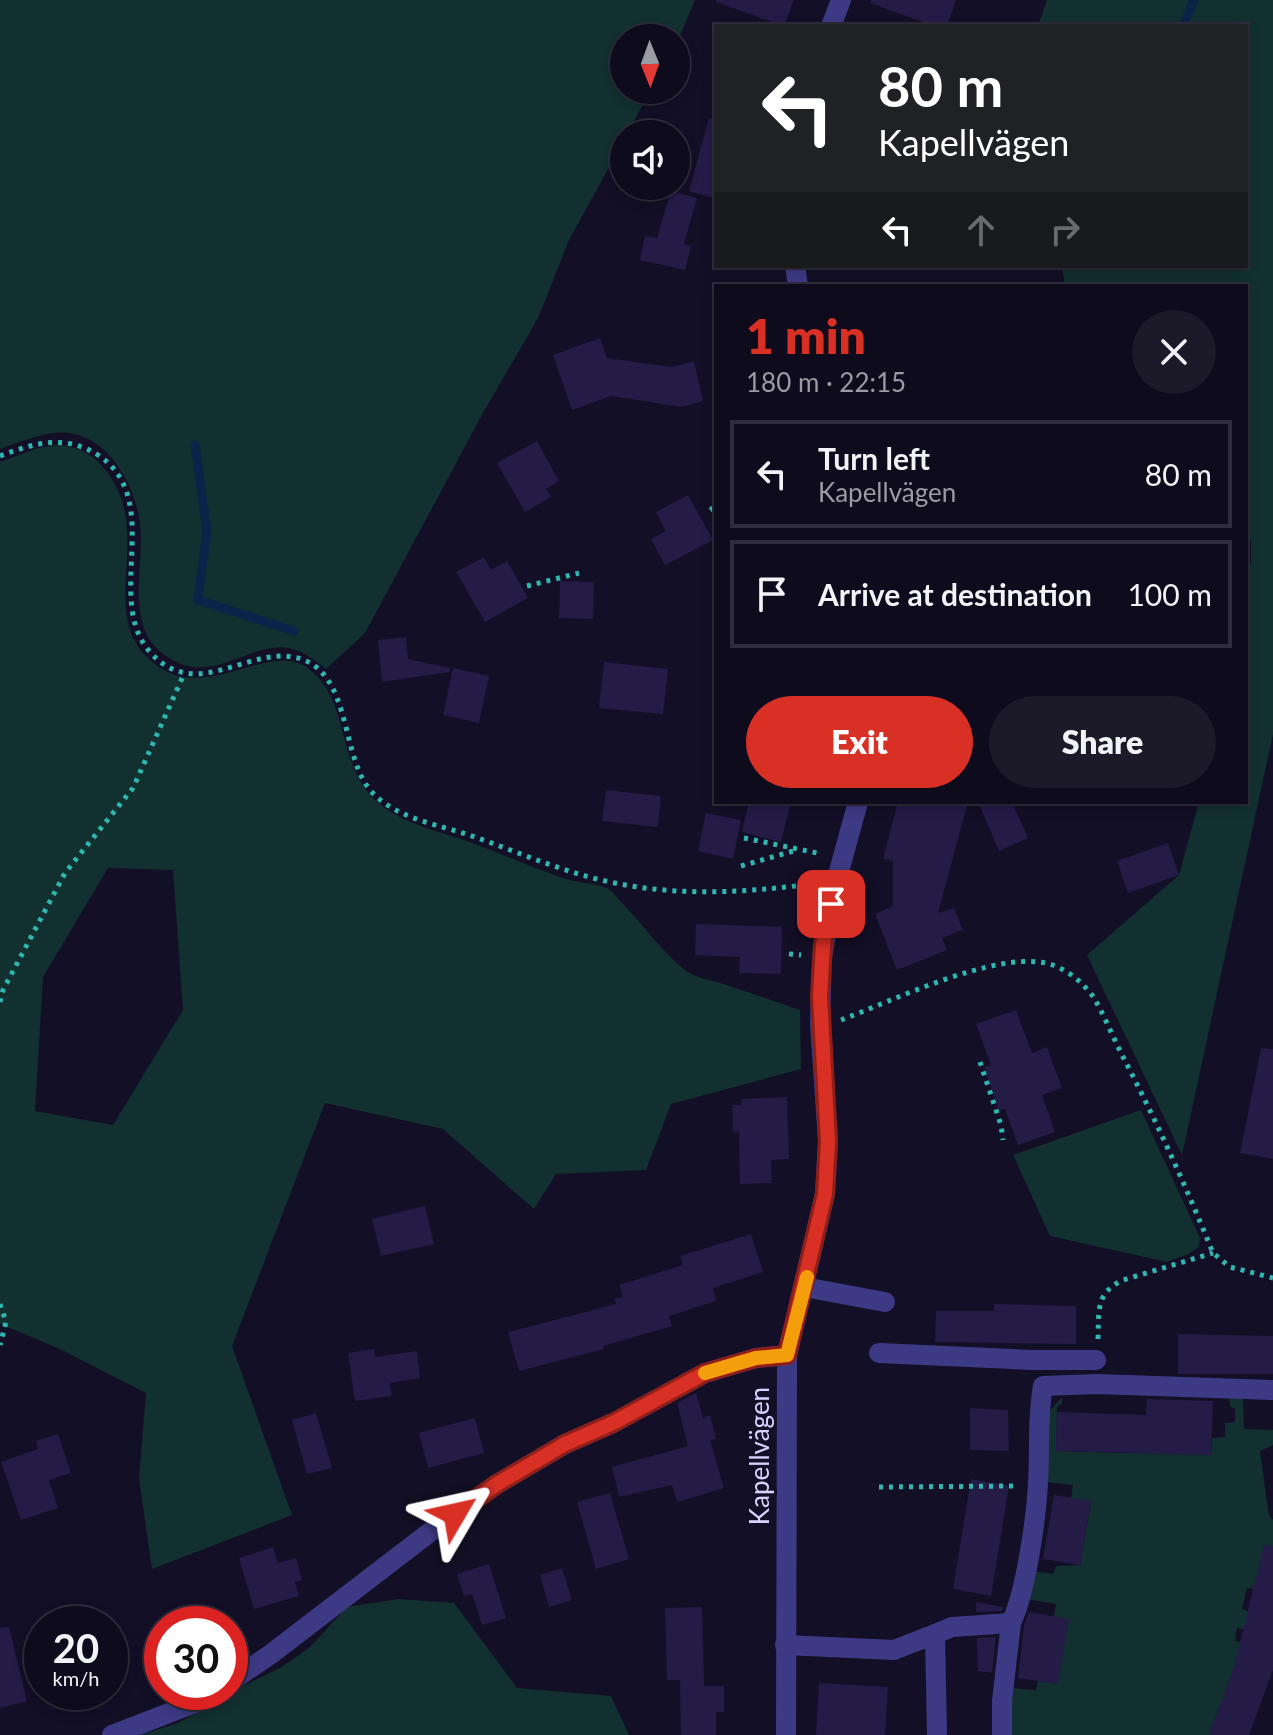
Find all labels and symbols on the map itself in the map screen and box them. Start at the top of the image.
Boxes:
north arrow [610,24,690,104]
pin [797,870,865,938]
street label: Kapellvägen [743,1387,775,1525]
position arrow [413,1472,497,1556]
speed limit sign: 30 [144,1606,248,1710]

